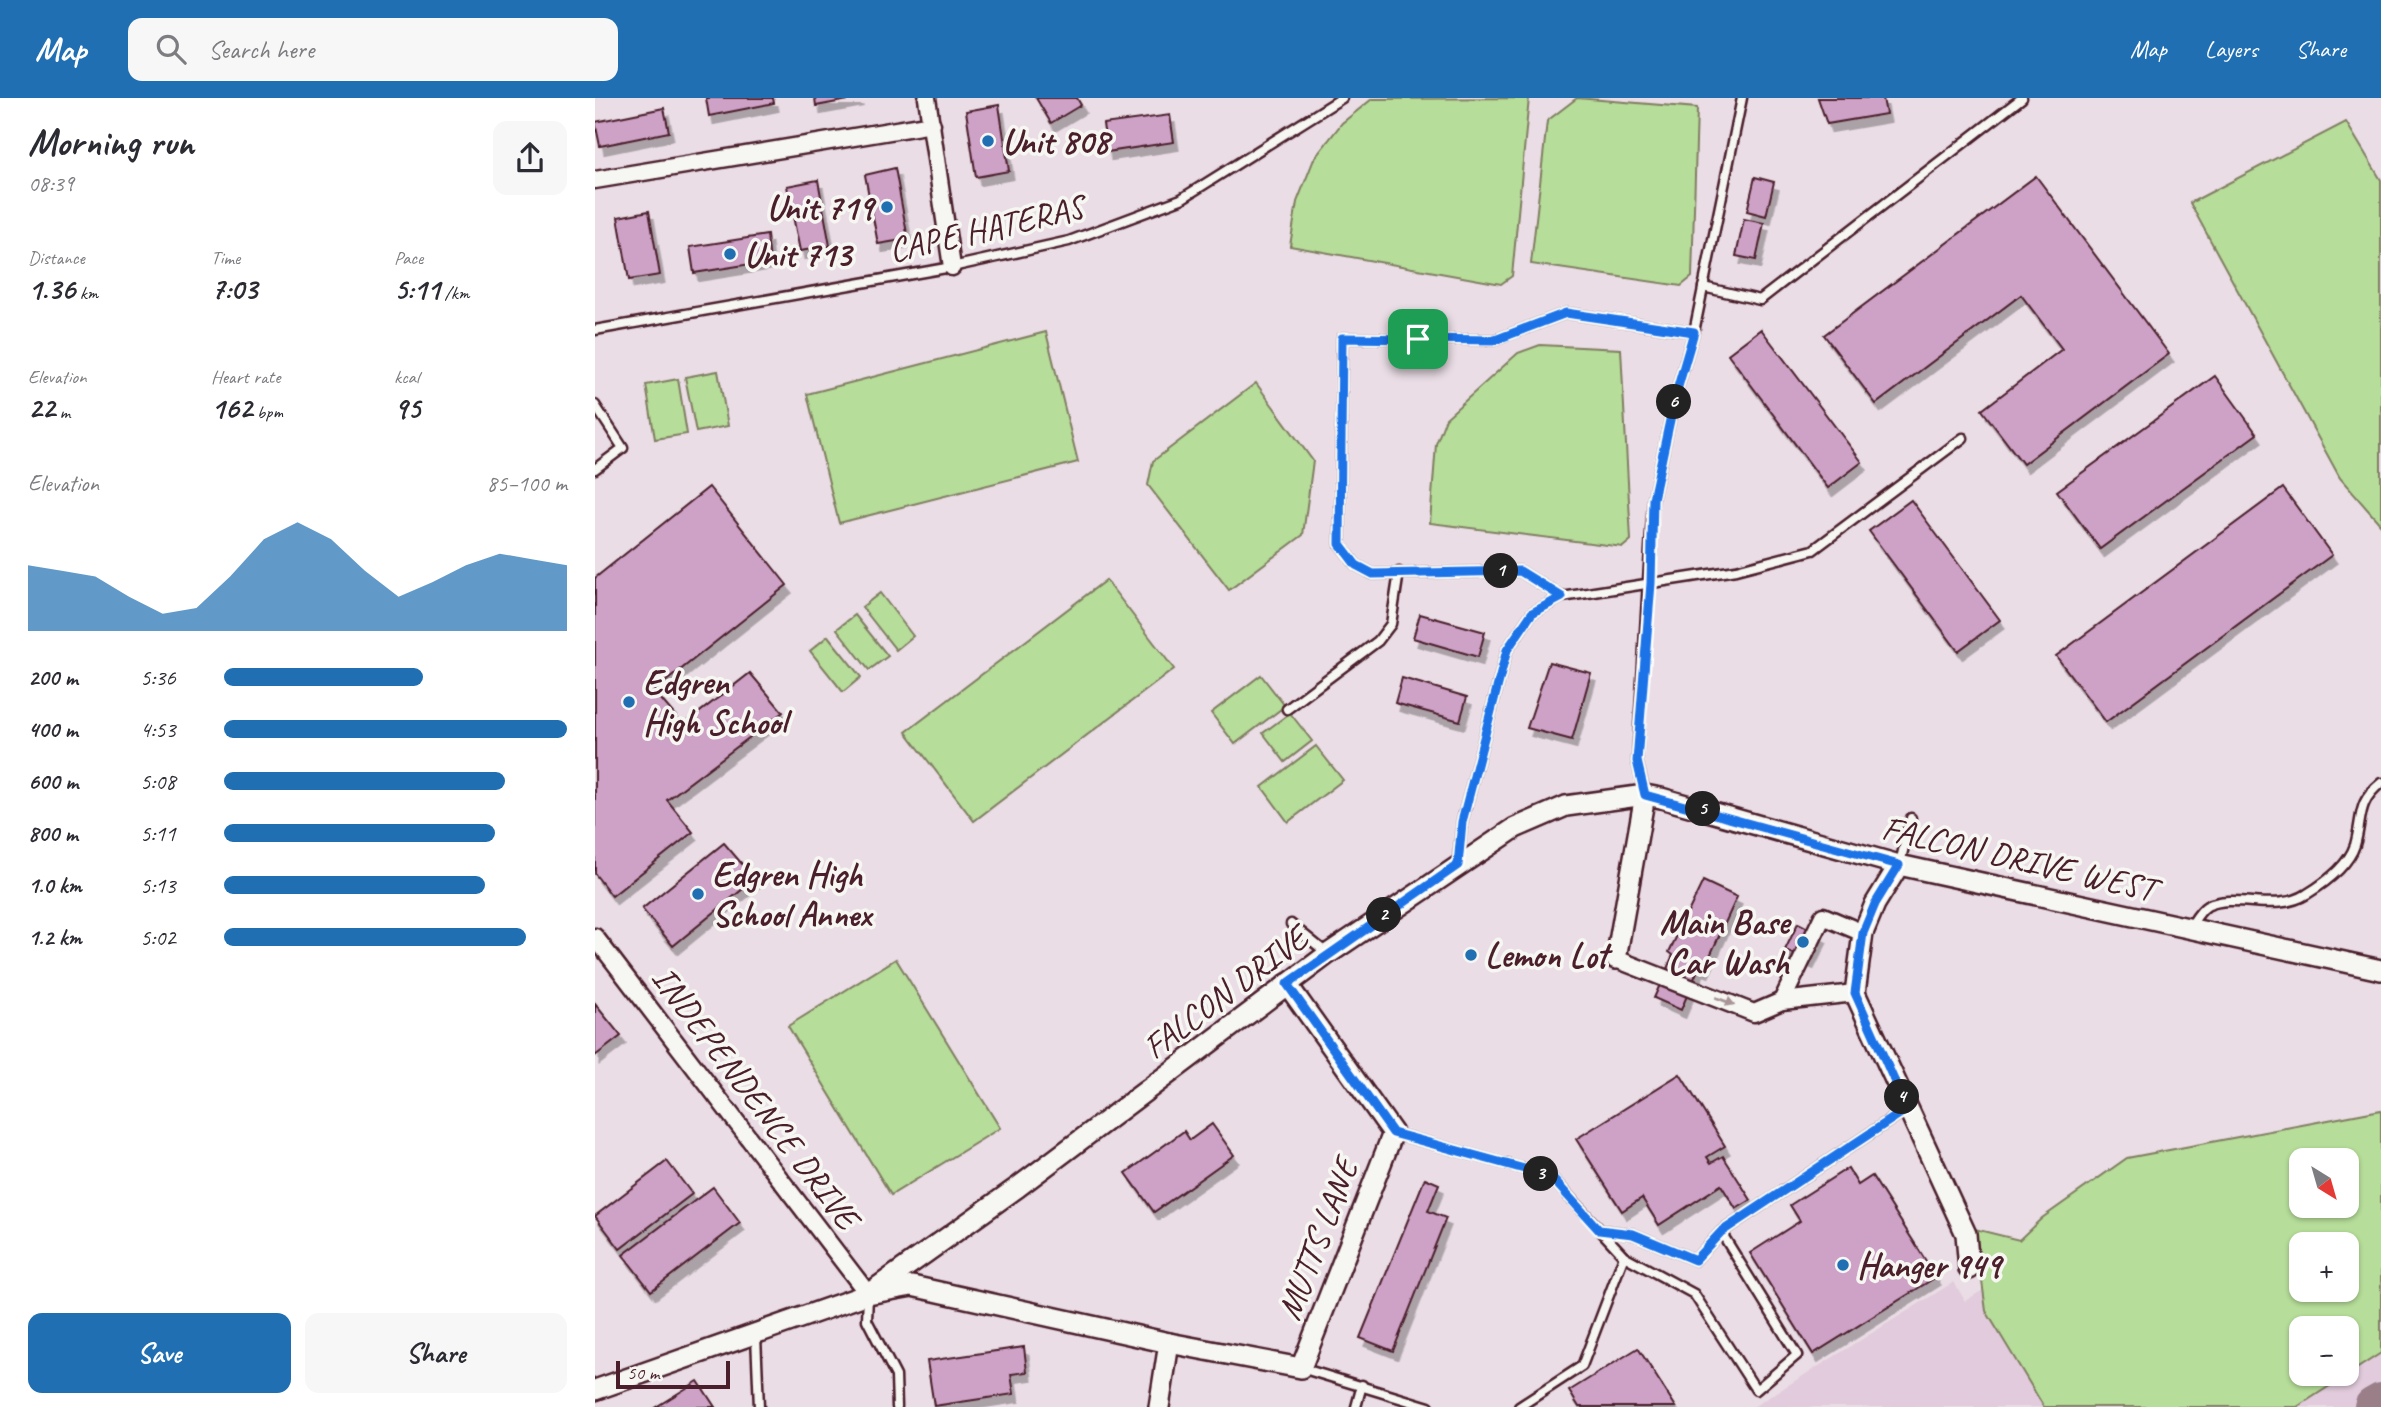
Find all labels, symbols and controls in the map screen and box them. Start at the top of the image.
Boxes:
search box [128,18,618,81]
text: Map [35,28,86,70]
icon: search [152,30,190,68]
text: Search here [208,33,314,66]
text: Map [2130,34,2167,64]
text: Layers [2205,34,2258,64]
text: Share [2296,34,2346,64]
text: Morning run [28,119,194,166]
place label: Unit 808 [1002,119,1113,164]
button: share [493,121,567,195]
marker: Unit 808 [980,133,996,149]
text: 08:39 [28,169,74,198]
street label: CAPE HATERAS [884,183,1093,273]
place label: Unit 719 [766,185,877,230]
marker: Unit 719 [879,199,895,215]
place label: Unit 713 [744,232,854,277]
text: Distance [28,246,85,270]
text: Time [211,246,240,270]
text: Pace [394,246,423,270]
marker: Unit 713 [722,246,738,262]
text: 1.36 [28,270,75,308]
text: 7:03 [211,270,257,308]
text: 5:11 [394,270,440,308]
text: km [75,281,98,305]
text: /km [440,281,469,305]
pin [1388,309,1448,369]
icon: arrive [1399,320,1437,358]
text: Elevation [28,365,86,389]
text: Heart rate [211,365,280,389]
text: kcal [394,365,419,389]
pin: 6 [1657,384,1691,420]
text: 22 [28,389,55,427]
text: 162 [211,389,252,427]
text: 95 [394,389,420,427]
text: 6 [1669,389,1678,413]
text: m [55,400,70,424]
text: bpm [252,400,283,424]
text: Elevation [28,469,99,498]
text: 85–100 m [487,469,567,498]
pin: 1 [1483,554,1518,588]
text: 1 [1496,558,1505,582]
place label: Edgren High School [643,660,793,745]
text: 200 m [28,663,78,692]
text: 5:36 [140,663,176,692]
marker: Edgren High School [621,694,637,710]
text: 400 m [28,715,78,744]
text: 4:53 [140,715,176,744]
text: 600 m [28,767,78,796]
text: 5:08 [140,767,176,796]
pin: 5 [1685,792,1721,826]
text: 5 [1698,796,1707,820]
street label: FALCON DRIVE WEST [1878,805,2167,913]
text: 800 m [28,819,78,848]
text: 5:11 [140,819,176,848]
place label: Edgren High School Annex [712,852,874,937]
text: 1.0 km [28,871,82,900]
text: 5:13 [140,871,176,900]
marker: Edgren High School Annex [690,886,706,902]
pin: 2 [1367,898,1401,932]
place label: Main Base Car Wash [1660,900,1792,985]
text: 2 [1379,902,1388,926]
street label: FALCON DRIVE [1134,913,1320,1069]
text: 1.2 km [28,923,82,952]
text: 5:02 [140,923,176,952]
place label: Lemon Lot [1485,933,1613,978]
marker: Main Base Car Wash [1795,934,1811,950]
marker: Lemon Lot [1463,947,1479,963]
street label: INDEPENDENCE DRIVE [642,957,872,1241]
one-way arrow [1715,996,1736,1007]
pin: 4 [1885,1080,1919,1114]
text: 4 [1897,1084,1906,1108]
street label: MUTTS LANE [1266,1148,1370,1326]
north arrow [2289,1148,2359,1218]
map controls [2289,1148,2359,1386]
pin: 3 [1523,1156,1559,1192]
text: 3 [1536,1161,1545,1185]
button: + [2289,1232,2359,1302]
place label: Hanger 949 [1857,1243,2004,1288]
marker: Hanger 949 [1835,1257,1851,1273]
button: Save [28,1313,291,1393]
button: Share [305,1313,567,1393]
button: − [2289,1316,2359,1386]
scale bar [616,1358,730,1390]
text: 50 m [627,1361,659,1385]

